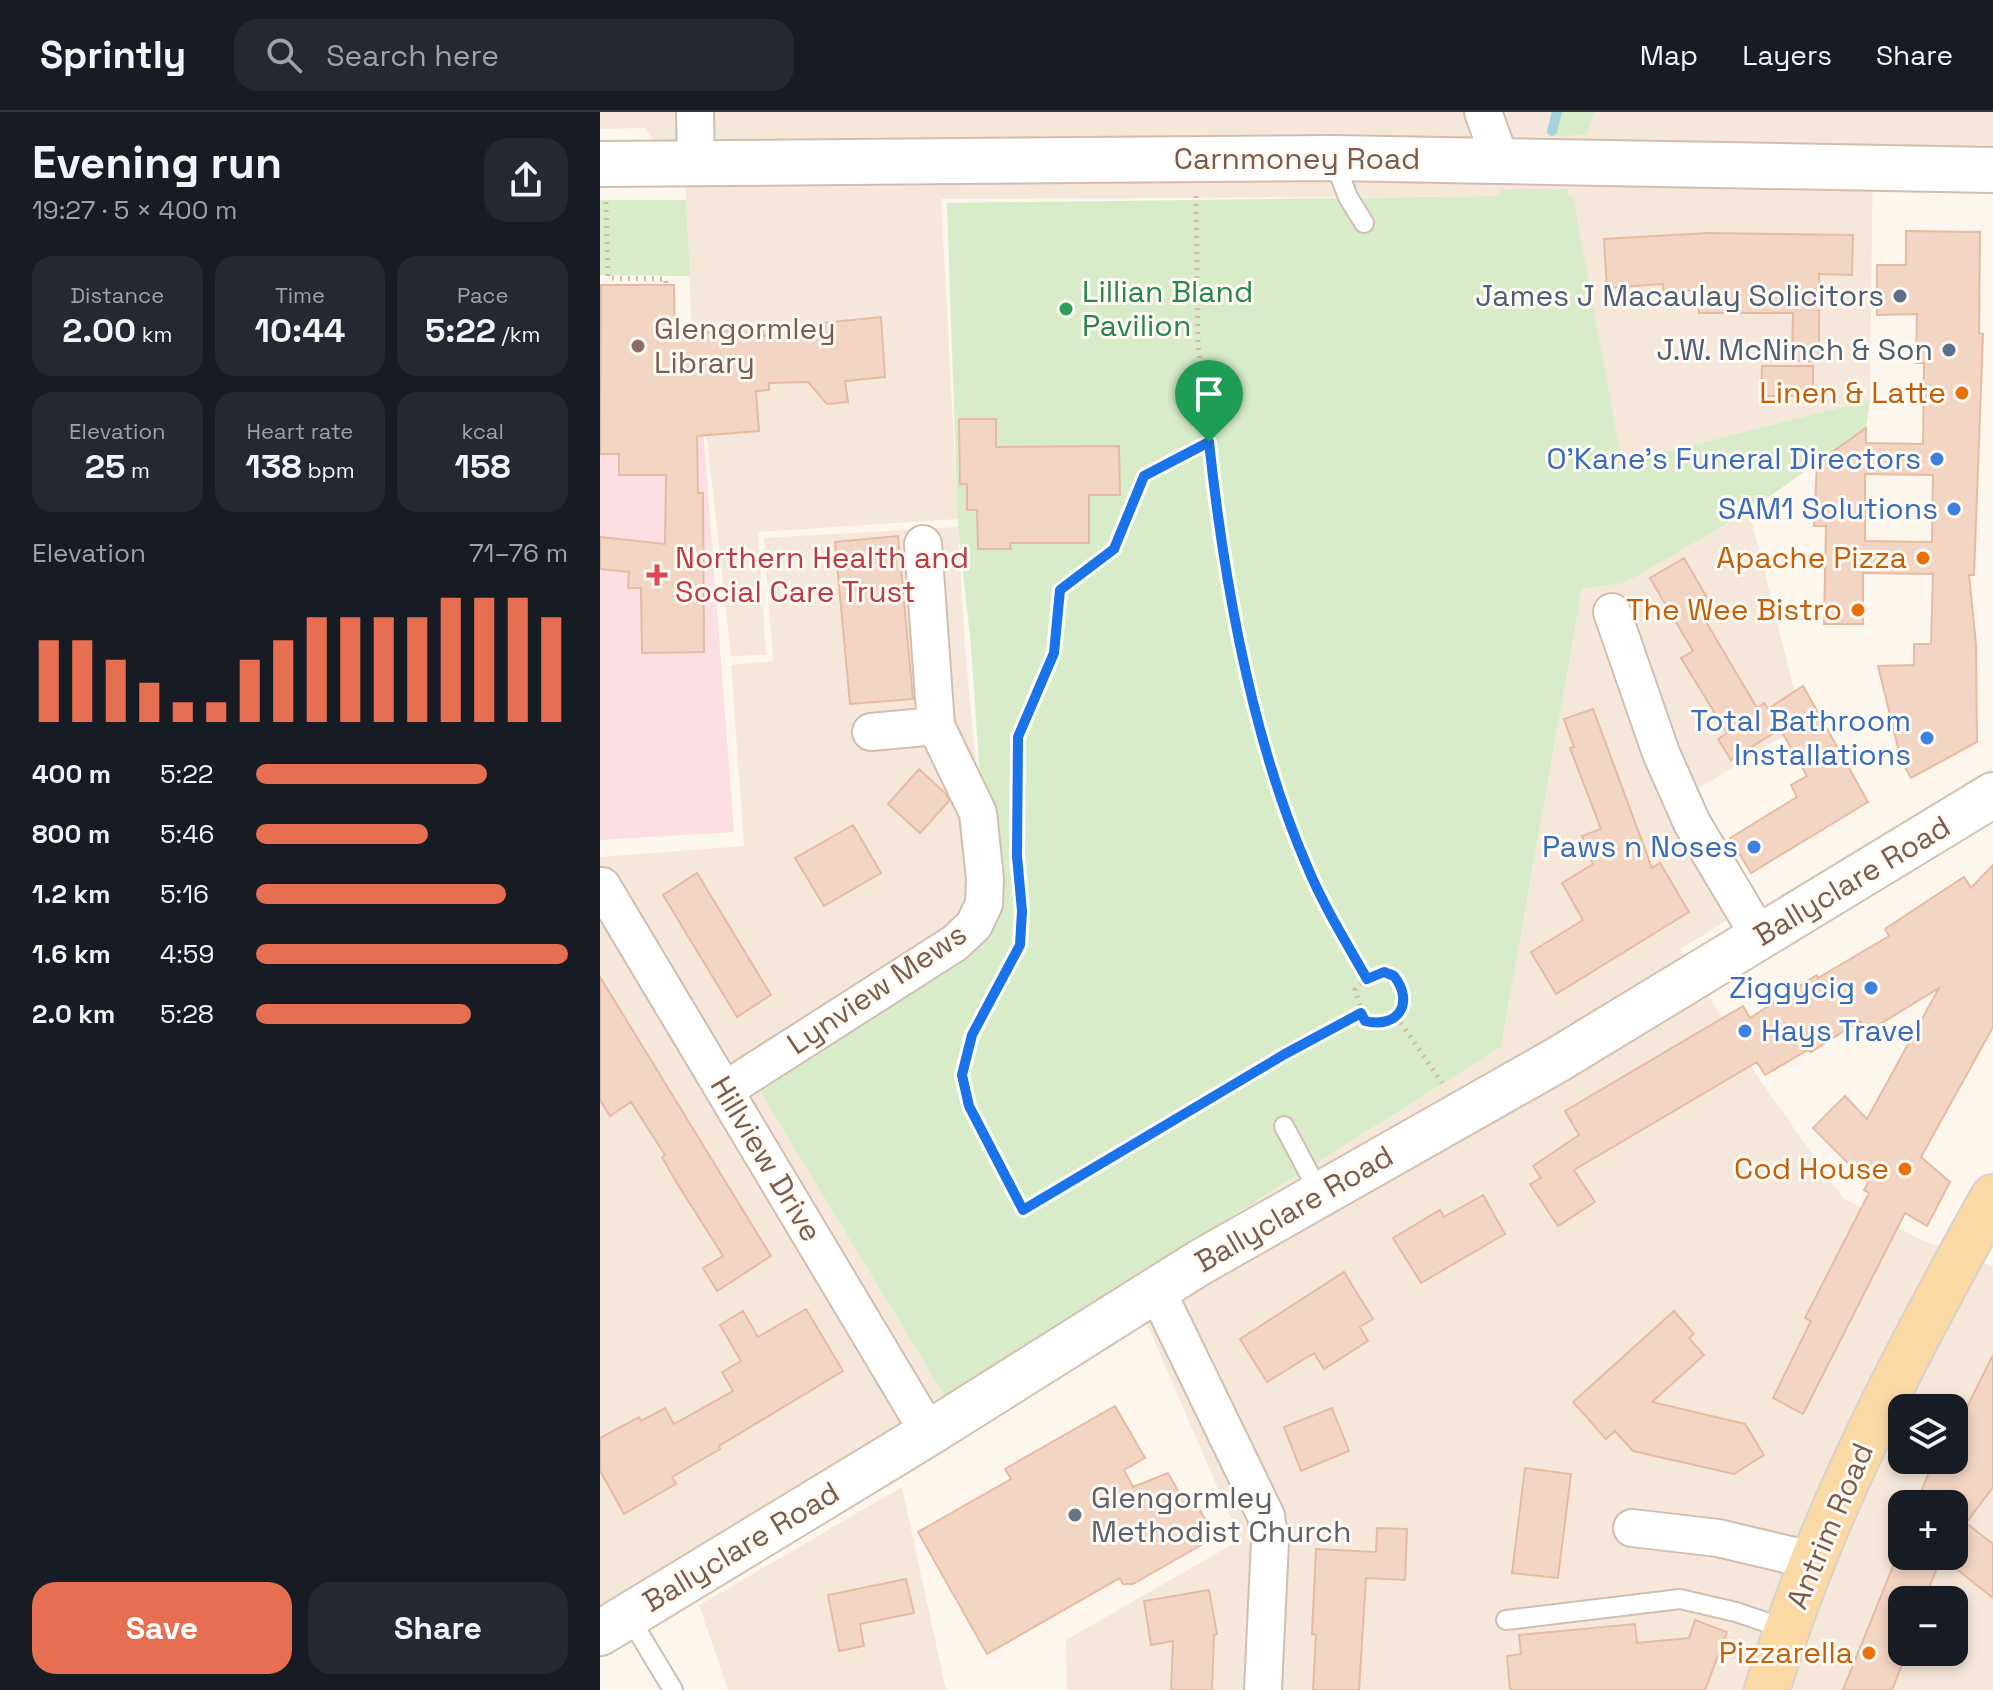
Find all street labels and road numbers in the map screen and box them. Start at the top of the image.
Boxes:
street label: Carnmoney Road [1174,139,1420,178]
street label: Ballyclare Road [1746,807,1957,955]
street label: Lynview Mews [779,914,974,1063]
street label: Hillview Drive [702,1069,831,1249]
street label: Ballyclare Road [1188,1136,1400,1281]
street label: Antrim Road [1777,1437,1882,1615]
street label: Ballyclare Road [635,1473,846,1621]

